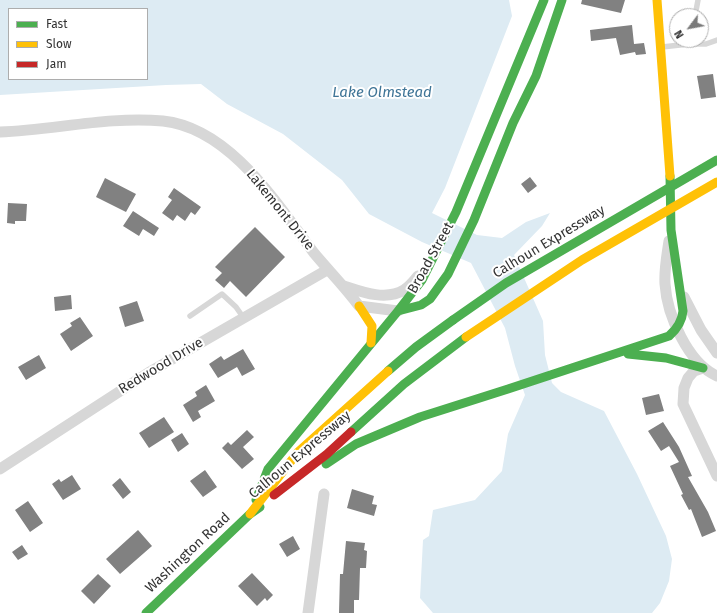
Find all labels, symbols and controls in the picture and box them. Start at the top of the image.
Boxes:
legend [8,8,148,80]
north arrow [669,8,709,48]
text: Fast [46,17,68,31]
text: N [672,28,687,41]
text: Slow [46,37,72,51]
text: Jam [46,57,66,71]
water label: Lake Olmstead [332,84,432,102]
street label: Lakemont Drive [242,166,318,254]
street label: Calhoun Expressway [490,202,608,282]
street label: Broad Street [404,219,458,297]
street label: Redwood Drive [116,334,206,398]
street label: Calhoun Expressway [246,407,354,503]
street label: Washington Road [142,509,234,597]

